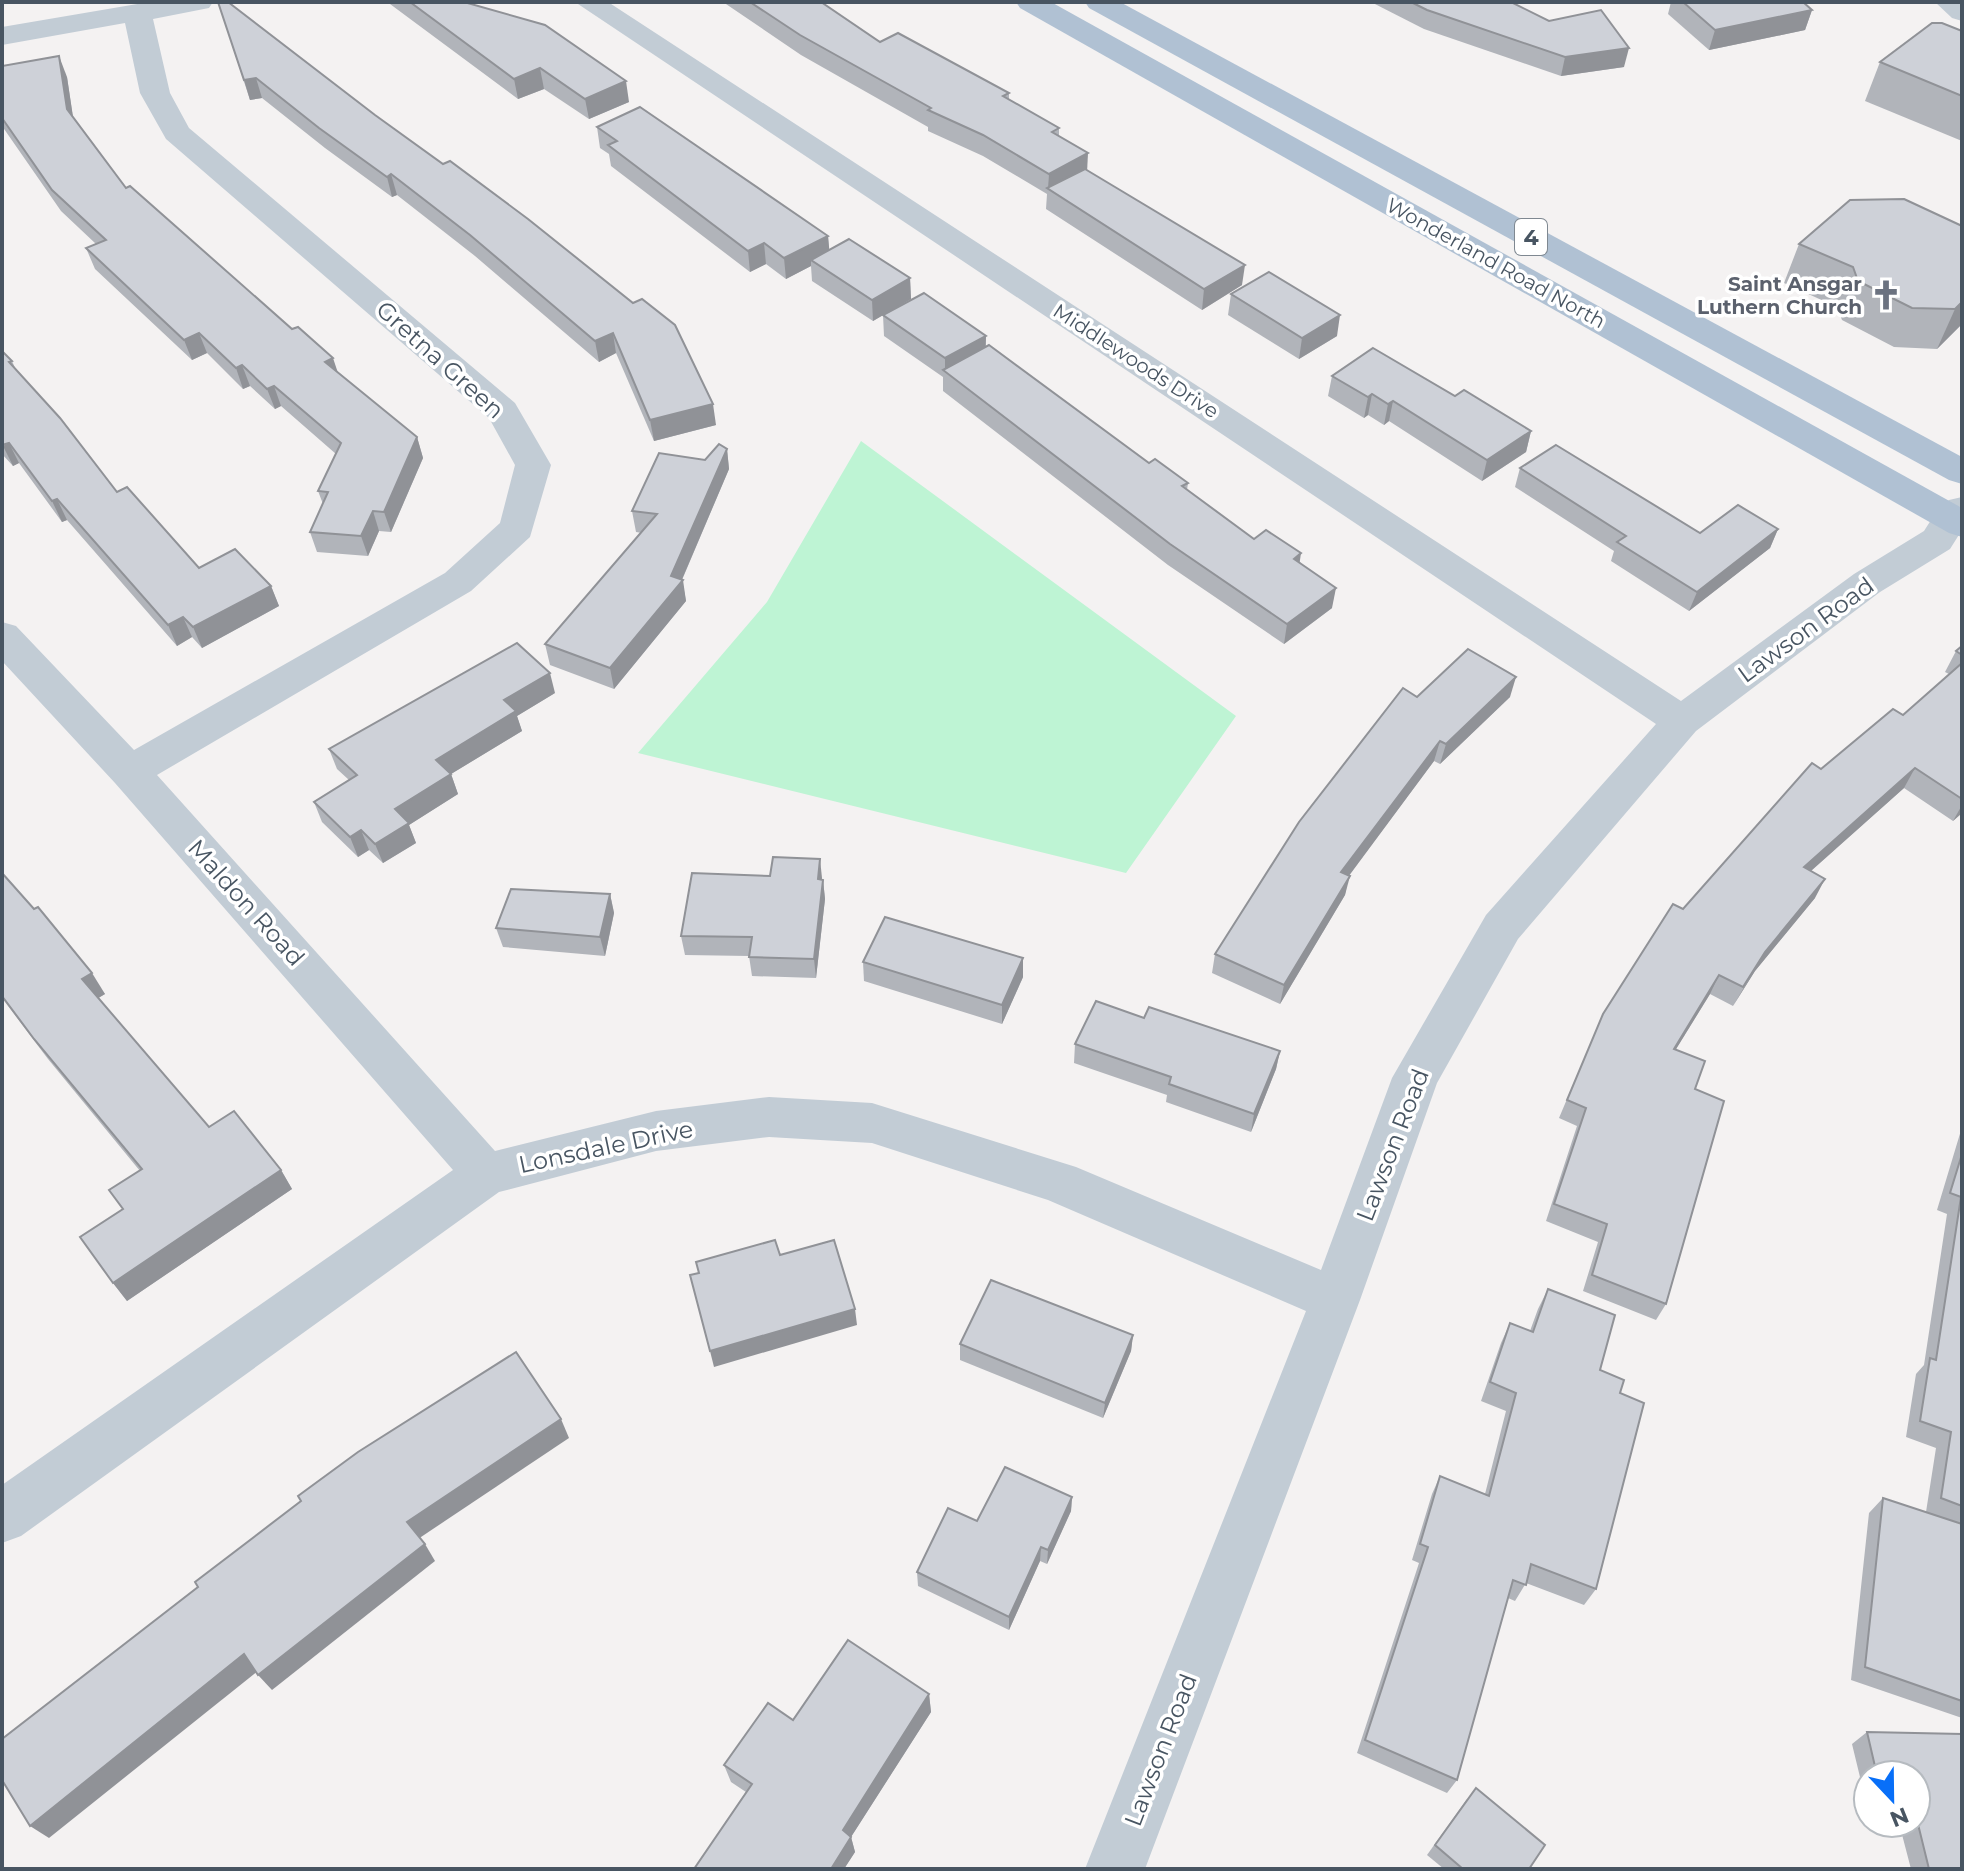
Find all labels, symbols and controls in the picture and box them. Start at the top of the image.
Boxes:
street label: Wonderland Road North [1382,193,1610,333]
road number: 4 [1515,219,1547,255]
place label: Saint Ansgar Luthern Church [1697,272,1862,319]
church icon: Saint Ansgar Luthern Church [1869,278,1903,312]
street label: Gretna Green [370,295,510,425]
street label: Middlewoods Drive [1049,299,1223,423]
street label: Lawson Road [1732,571,1879,689]
street label: Maldon Road [182,833,311,972]
street label: Lawson Road [1350,1064,1435,1225]
street label: Lonsdale Drive [516,1114,696,1179]
street label: Lawson Road [1118,1669,1203,1830]
north arrow [1852,1759,1932,1839]
text: N [1886,1801,1913,1833]

